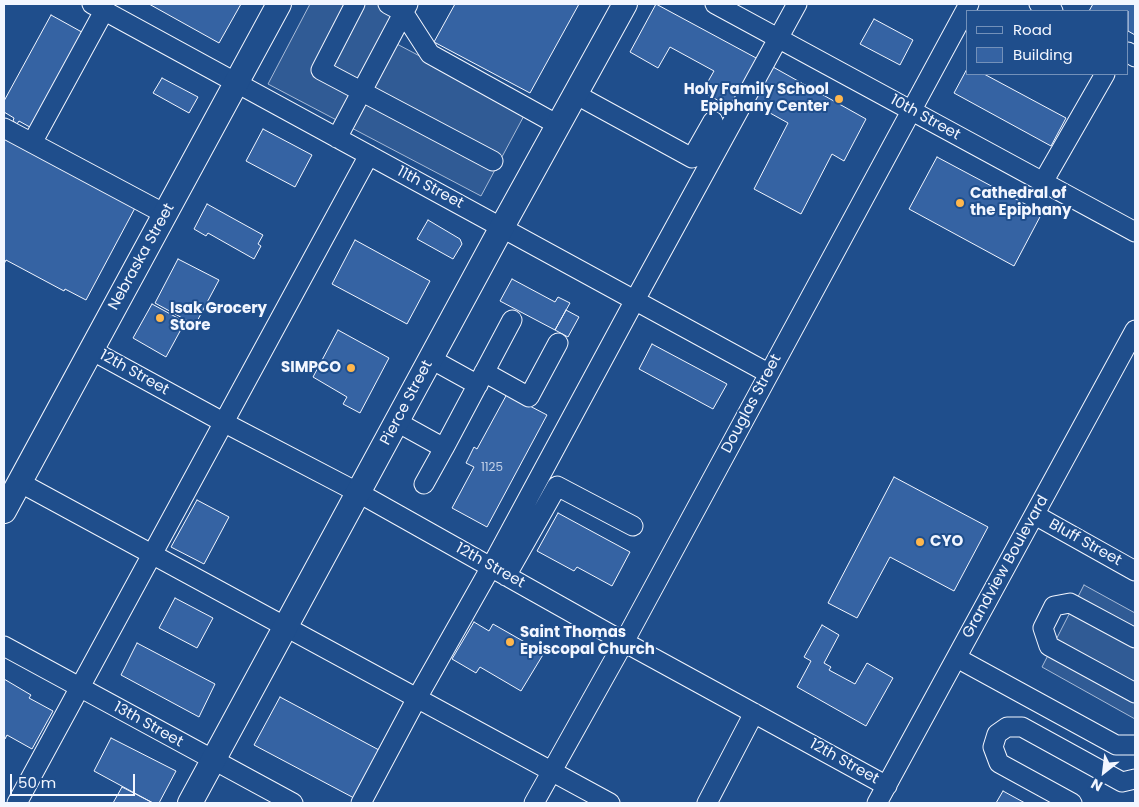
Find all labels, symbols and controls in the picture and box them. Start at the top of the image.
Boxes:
legend [966,10,1129,75]
text: Road [1013,19,1052,40]
text: Building [1013,44,1073,65]
place label: Holy Family School Epiphany Center [684,81,829,116]
street label: 10th Street [887,91,963,145]
marker: Holy Family School Epiphany Center [833,93,845,105]
street label: 11th Street [394,163,466,213]
place label: Cathedral of the Epiphany [970,185,1071,220]
marker: Cathedral of the Epiphany [954,197,966,209]
street label: Nebraska Street [105,200,179,314]
place label: Isak Grocery Store [170,300,267,335]
marker: Isak Grocery Store [154,312,166,324]
street label: 12th Street [96,347,172,399]
street label: Douglas Street [718,351,786,457]
street label: Pierce Street [377,357,437,449]
place label: SIMPCO [281,359,341,377]
marker: SIMPCO [345,362,357,374]
house number: 1125 [481,461,503,475]
street label: Grandview Boulevard [959,492,1053,642]
street label: Bluff Street [1046,516,1124,570]
place label: CYO [930,533,963,551]
marker: CYO [914,536,926,548]
street label: 12th Street [452,540,528,592]
place label: Saint Thomas Episcopal Church [520,624,655,659]
marker: Saint Thomas Episcopal Church [504,636,516,648]
street label: 13th Street [110,699,186,751]
street label: 12th Street [806,736,882,788]
north arrow [1079,747,1129,797]
scale bar [12,764,138,796]
text: 50 m [18,772,56,793]
text: N [1087,774,1106,796]

